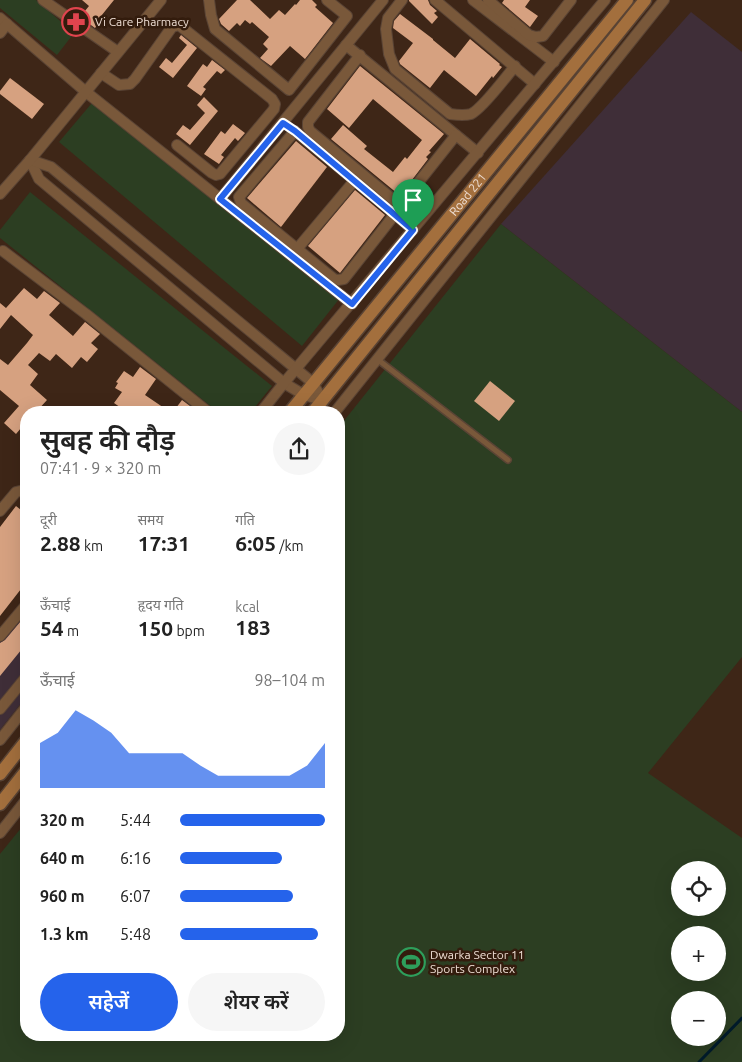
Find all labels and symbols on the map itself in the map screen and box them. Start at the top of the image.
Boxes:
pharmacy icon: Vi Care Pharmacy [61,7,91,37]
place label: Vi Care Pharmacy [95,15,189,28]
street label: Road 221 [446,170,489,218]
pin [392,179,434,230]
sports icon: Dwarka Sector 11 Sports Complex [396,947,426,977]
place label: Dwarka Sector 11 Sports Complex [430,948,525,975]

